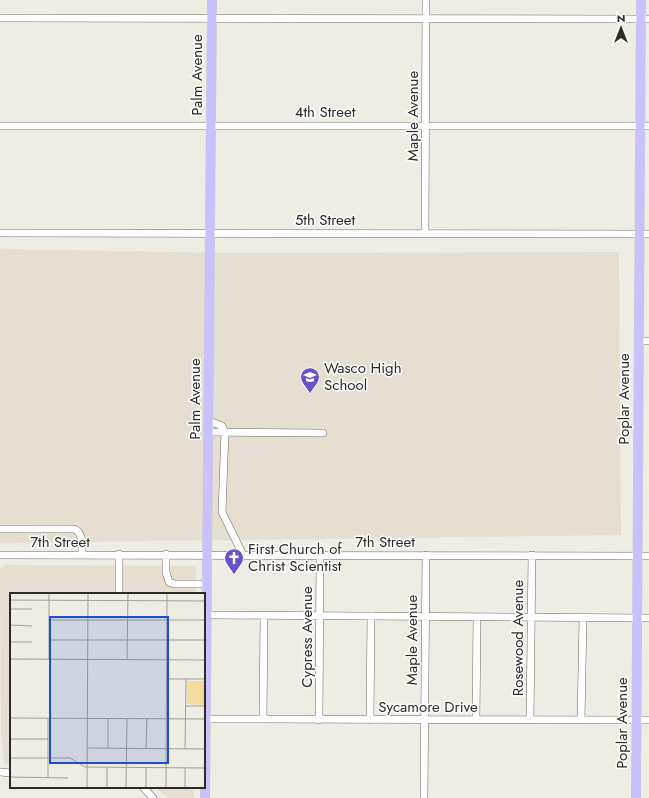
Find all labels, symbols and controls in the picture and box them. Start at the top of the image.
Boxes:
north arrow [601,8,641,48]
text: N [617,10,625,26]
street label: Palm Avenue [186,34,208,116]
street label: Maple Avenue [402,71,424,161]
street label: 4th Street [295,101,356,123]
street label: 5th Street [295,209,356,231]
street label: Poplar Avenue [613,353,635,445]
place label: Wasco High School [324,357,402,396]
street label: Palm Avenue [184,358,206,440]
school or university icon: Wasco High School [299,366,321,394]
street label: 7th Street [30,531,90,553]
street label: 7th Street [355,531,415,553]
place label: First Church of Christ Scientist [248,538,342,577]
church icon: First Church of Christ Scientist [223,547,245,575]
street label: Rosewood Avenue [507,580,529,696]
street label: Cypress Avenue [296,586,318,688]
inset map [10,593,205,788]
street label: Maple Avenue [401,595,423,685]
street label: Poplar Avenue [611,677,633,769]
street label: Sycamore Drive [378,696,478,718]

